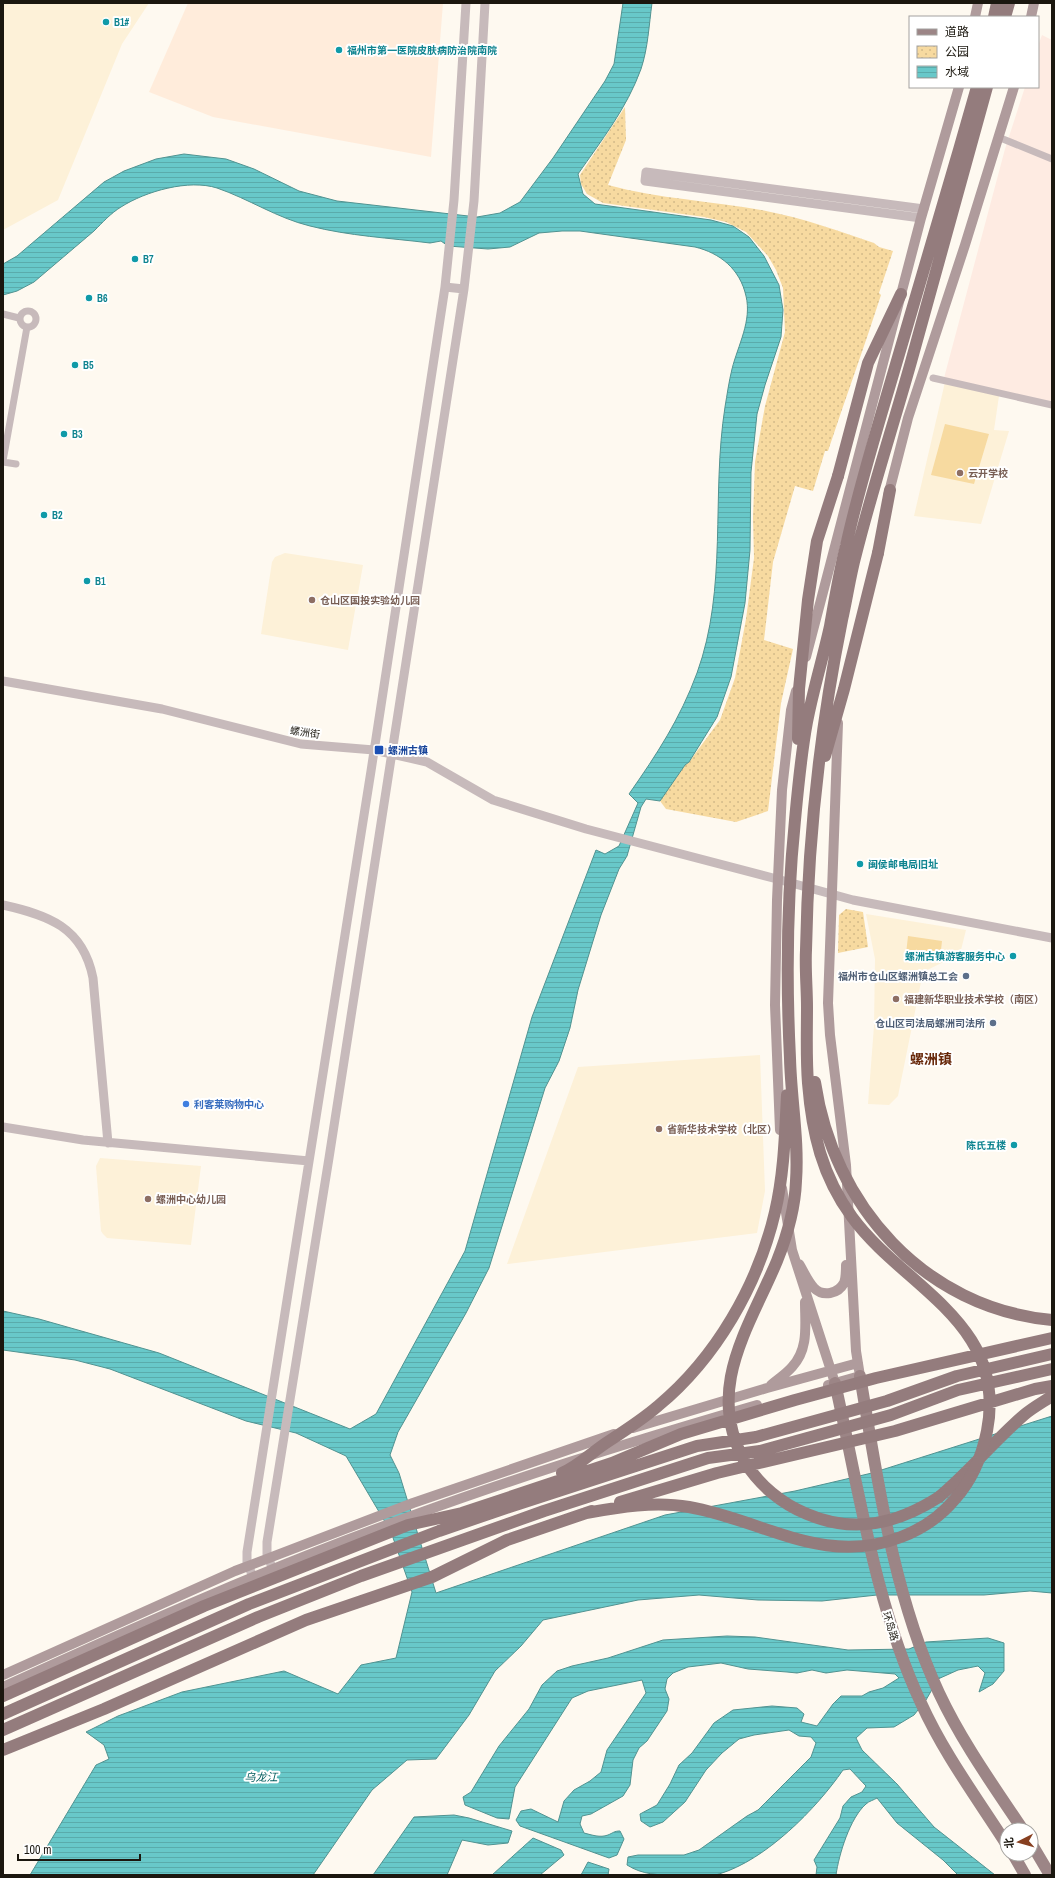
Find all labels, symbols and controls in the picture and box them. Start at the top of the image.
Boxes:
place label: B1# [114,16,129,29]
legend [909,16,1039,88]
marker: B1# [101,17,111,27]
text: 道路 [945,24,969,40]
place label: 福州市第一医院皮肤病防治院南院 [347,44,497,57]
text: 公园 [945,44,969,60]
marker: 福州市第一医院皮肤病防治院南院 [334,45,344,55]
text: 水域 [945,64,969,80]
place label: B7 [143,253,154,266]
marker: B7 [130,254,140,264]
place label: B6 [97,292,108,305]
marker: B6 [84,293,94,303]
place label: B5 [83,359,94,372]
marker: B5 [70,360,80,370]
place label: B3 [72,428,83,441]
marker: B3 [59,429,69,439]
place label: 云开学校 [968,467,1008,480]
marker: 云开学校 [955,468,965,478]
place label: B2 [52,509,63,522]
marker: B2 [39,510,49,520]
place label: B1 [95,575,106,588]
marker: B1 [82,576,92,586]
place label: 仓山区国投实验幼儿园 [320,594,420,607]
marker: 仓山区国投实验幼儿园 [307,595,317,605]
street label: 螺洲街 [289,724,321,741]
marker: 螺洲古镇 [373,744,385,756]
place label: 螺洲古镇 [388,744,428,757]
place label: 闽侯邮电局旧址 [868,858,938,871]
marker: 闽侯邮电局旧址 [855,859,865,869]
place label: 螺洲古镇游客服务中心 [905,950,1005,963]
marker: 螺洲古镇游客服务中心 [1008,951,1018,961]
place label: 福州市仓山区螺洲镇总工会 [838,970,958,983]
marker: 福州市仓山区螺洲镇总工会 [961,971,971,981]
place label: 福建新华职业技术学校（南区） [904,993,1044,1006]
marker: 福建新华职业技术学校（南区） [891,994,901,1004]
place label: 仓山区司法局螺洲司法所 [875,1017,985,1030]
marker: 仓山区司法局螺洲司法所 [988,1018,998,1028]
district label: 螺洲镇 [910,1050,952,1068]
place label: 利客莱购物中心 [193,1098,264,1111]
marker: 利客莱购物中心 [181,1099,191,1109]
place label: 省新华技术学校（北区） [667,1123,777,1136]
marker: 省新华技术学校（北区） [654,1124,664,1134]
place label: 陈氏五楼 [966,1139,1006,1152]
marker: 陈氏五楼 [1009,1140,1019,1150]
place label: 螺洲中心幼儿园 [156,1193,226,1206]
marker: 螺洲中心幼儿园 [143,1194,153,1204]
street label: 环岛路 [880,1610,901,1642]
water label: 乌龙江 [245,1770,278,1784]
north arrow [999,1822,1039,1862]
scale bar [18,1836,140,1862]
text: 北 [1002,1837,1017,1849]
text: 100 m [24,1842,51,1858]

